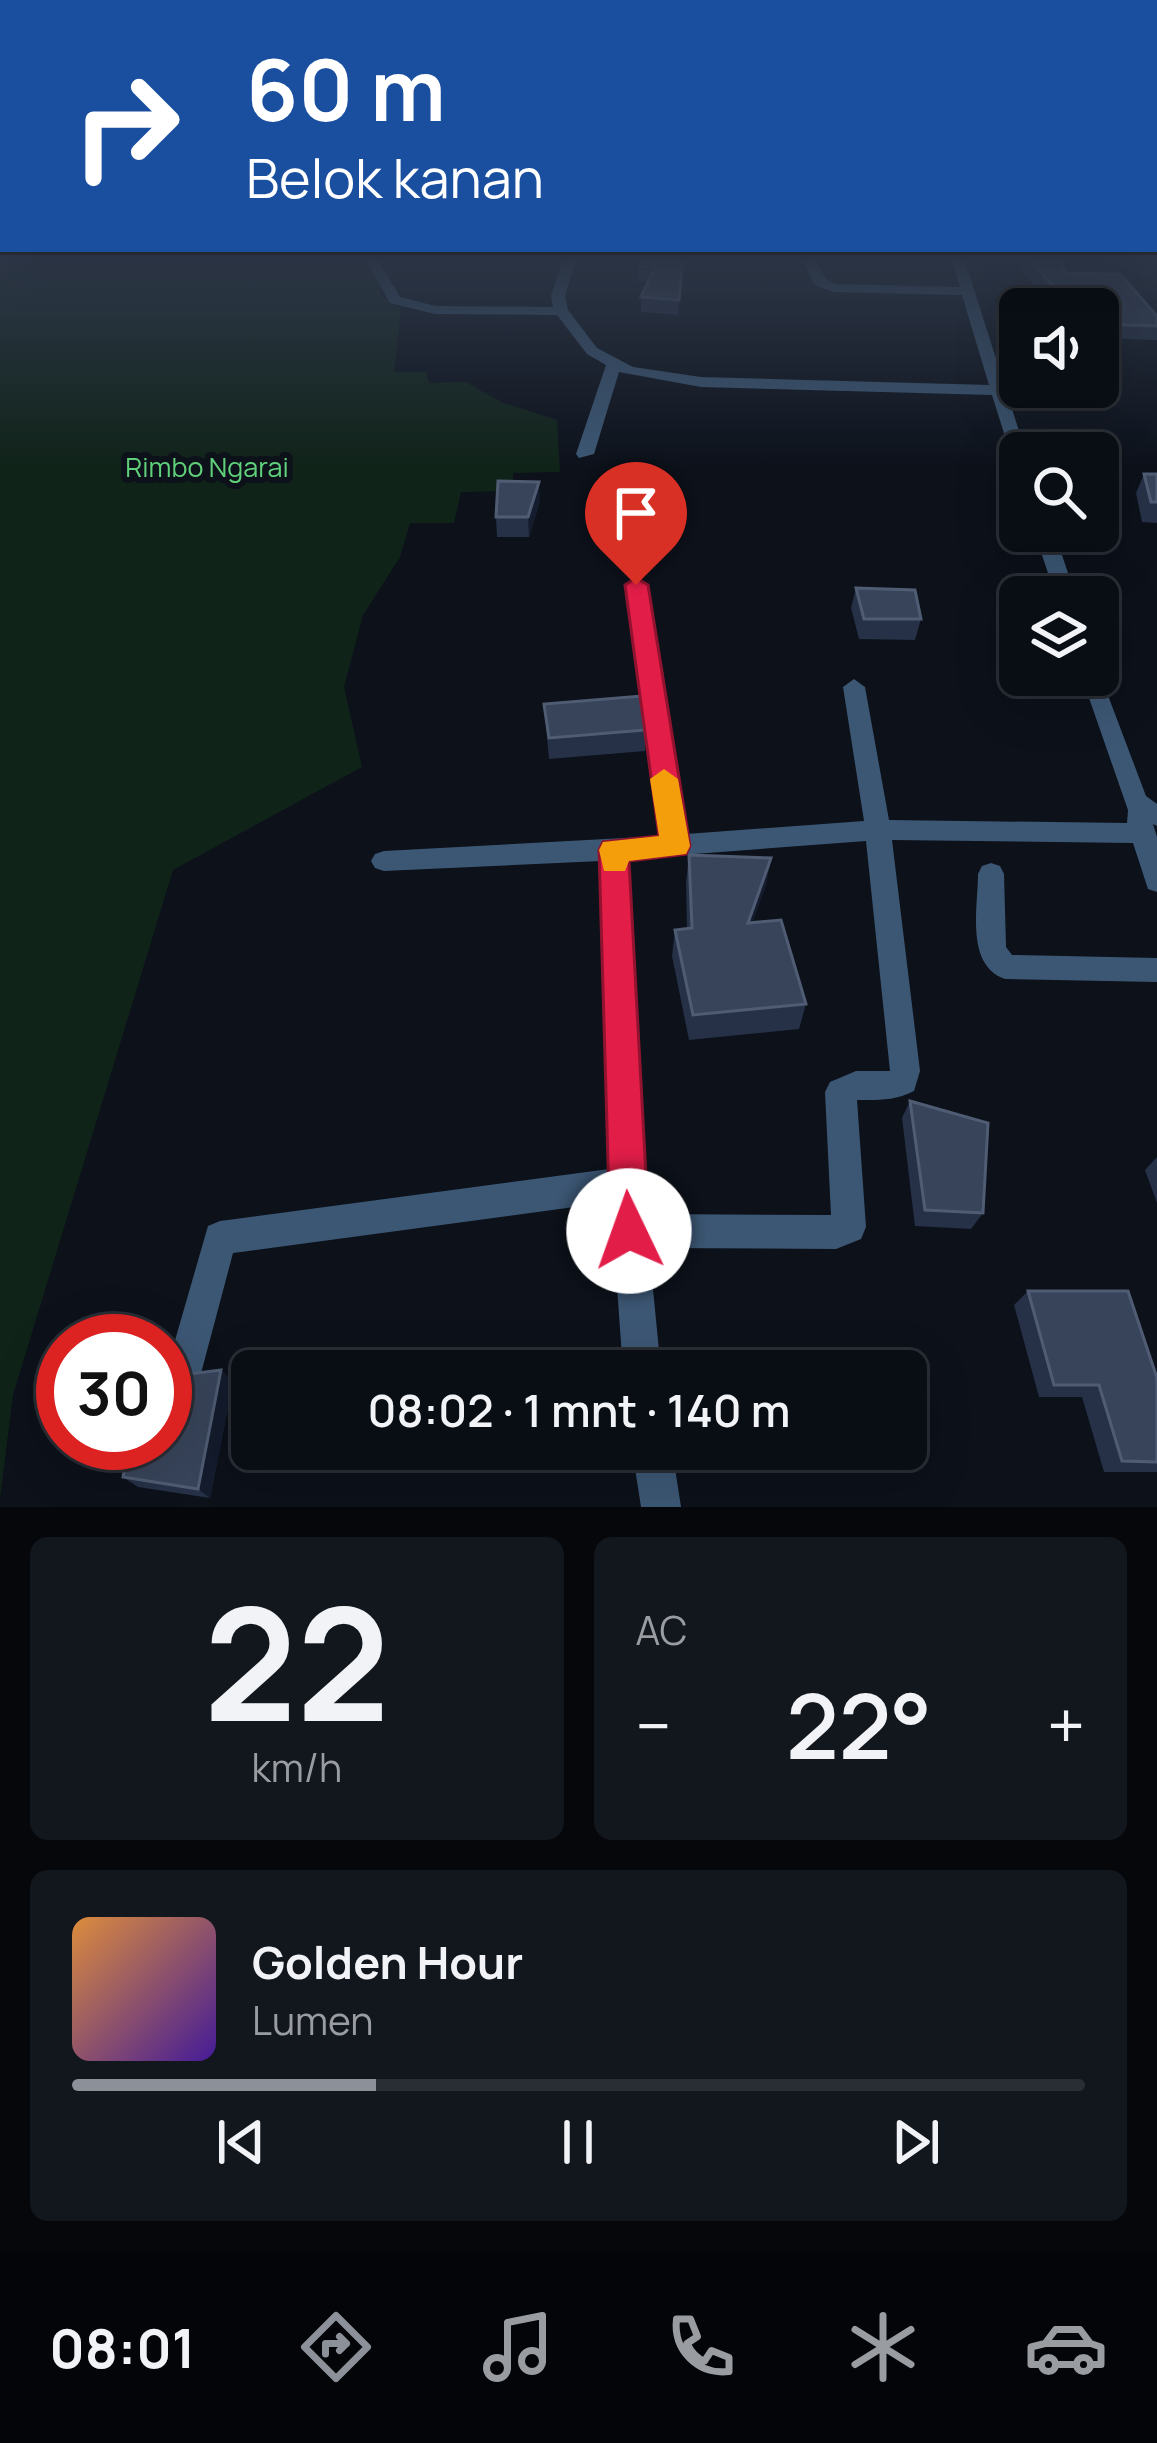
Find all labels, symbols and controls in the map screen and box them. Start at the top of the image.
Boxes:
text: 60 m [246,31,446,146]
icon: right [48,48,204,204]
text: Belok kanan [246,140,544,214]
map controls [999,288,1119,696]
button: sound [999,288,1119,408]
button: search [999,432,1119,552]
park label: Rimbo Ngarai [125,448,289,485]
pin [585,462,687,585]
icon: arrive [603,480,669,546]
button: layers [999,576,1119,696]
position arrow [566,1168,692,1294]
speed limit sign: 30 [36,1314,192,1470]
text: 08:02 · 1 mnt · 140 m [368,1379,790,1441]
text: 22 [204,1555,390,1768]
text: AC [636,1603,687,1657]
text: 22° [786,1663,932,1786]
text: − [636,1680,671,1770]
text: + [1047,1680,1085,1770]
text: km/h [251,1740,342,1794]
text: Golden Hour [252,1931,523,1993]
text: Lumen [252,1993,373,2047]
icon: previous [208,2109,274,2175]
icon: pause [545,2109,611,2175]
icon: next [883,2109,949,2175]
icon: directions [294,2305,378,2389]
icon: music [476,2305,560,2389]
icon: phone [659,2305,743,2389]
icon: climate [841,2305,925,2389]
icon: car [1024,2305,1108,2389]
text: 08:01 [49,2310,196,2384]

